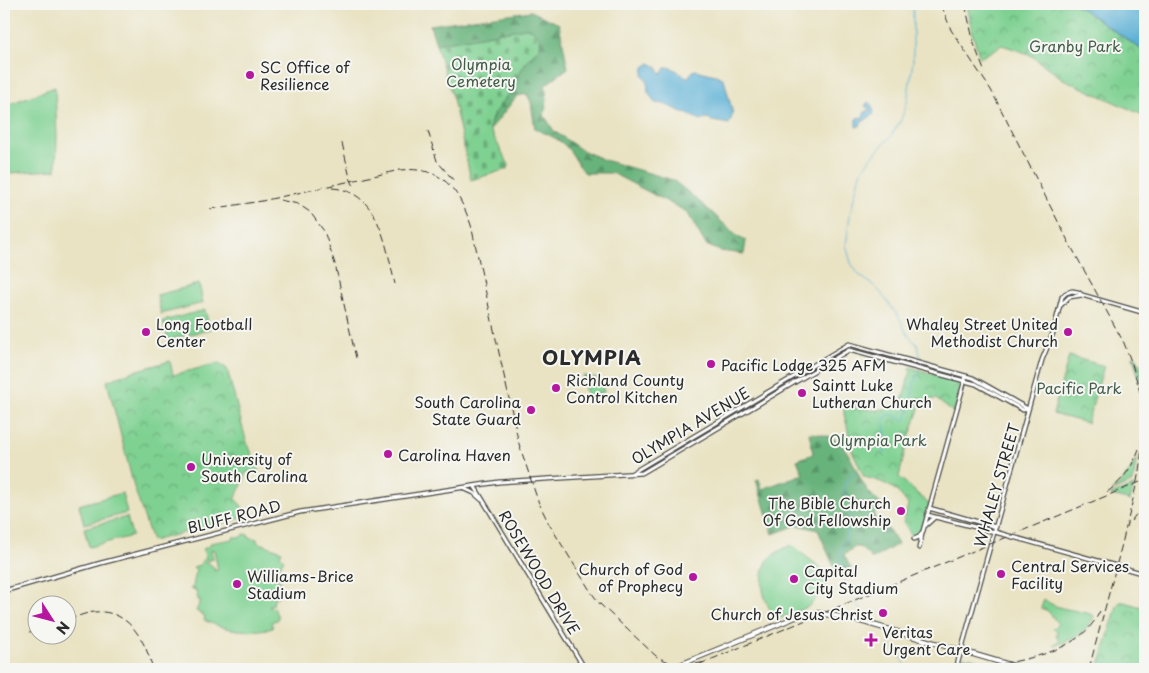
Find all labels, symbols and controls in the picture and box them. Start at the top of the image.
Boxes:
park label: Granby Park [1029,34,1121,57]
park label: Olympia Cemetery [446,52,516,92]
place label: SC Office of Resilience [260,55,350,95]
marker: SC Office of Resilience [244,69,256,81]
place label: Long Football Center [156,312,252,352]
place label: Whaley Street United Methodist Church [906,312,1058,352]
marker: Long Football Center [140,326,152,338]
marker: Whaley Street United Methodist Church [1062,326,1074,338]
district label: OLYMPIA [542,342,642,372]
place label: Pacific Lodge 325 AFM [721,353,886,376]
marker: Pacific Lodge 325 AFM [705,358,717,370]
place label: Richland County Control Kitchen [566,368,684,408]
place label: Saintt Luke Lutheran Church [812,373,932,413]
park label: Pacific Park [1036,376,1122,399]
street label: OLYMPIA AVENUE [627,381,753,469]
marker: Richland County Control Kitchen [550,382,562,394]
marker: Saintt Luke Lutheran Church [796,387,808,399]
place label: South Carolina State Guard [414,390,522,430]
marker: South Carolina State Guard [525,404,537,416]
street label: WHALEY STREET [967,419,1025,550]
park label: Olympia Park [829,428,927,451]
place label: Carolina Haven [398,443,511,466]
place label: University of South Carolina [201,447,308,487]
marker: Carolina Haven [382,448,394,460]
marker: University of South Carolina [185,461,197,473]
place label: The Bible Church Of God Fellowship [762,491,891,531]
street label: BLUFF ROAD [185,493,283,539]
street label: ROSEWOOD DRIVE [494,505,586,639]
marker: The Bible Church Of God Fellowship [895,505,907,517]
place label: Central Services Facility [1011,554,1129,594]
place label: Church of God of Prophecy [578,557,683,597]
place label: Capital City Stadium [804,559,898,599]
place label: Williams-Brice Stadium [247,564,354,604]
marker: Central Services Facility [995,568,1007,580]
marker: Church of God of Prophecy [687,571,699,583]
marker: Capital City Stadium [788,573,800,585]
marker: Williams-Brice Stadium [231,578,243,590]
north arrow [28,596,78,646]
place label: Church of Jesus Christ [711,602,873,625]
marker: Church of Jesus Christ [877,607,889,619]
text: N [51,617,75,639]
place label: Veritas Urgent Care [882,620,970,660]
marker: Veritas Urgent Care [864,633,878,647]

